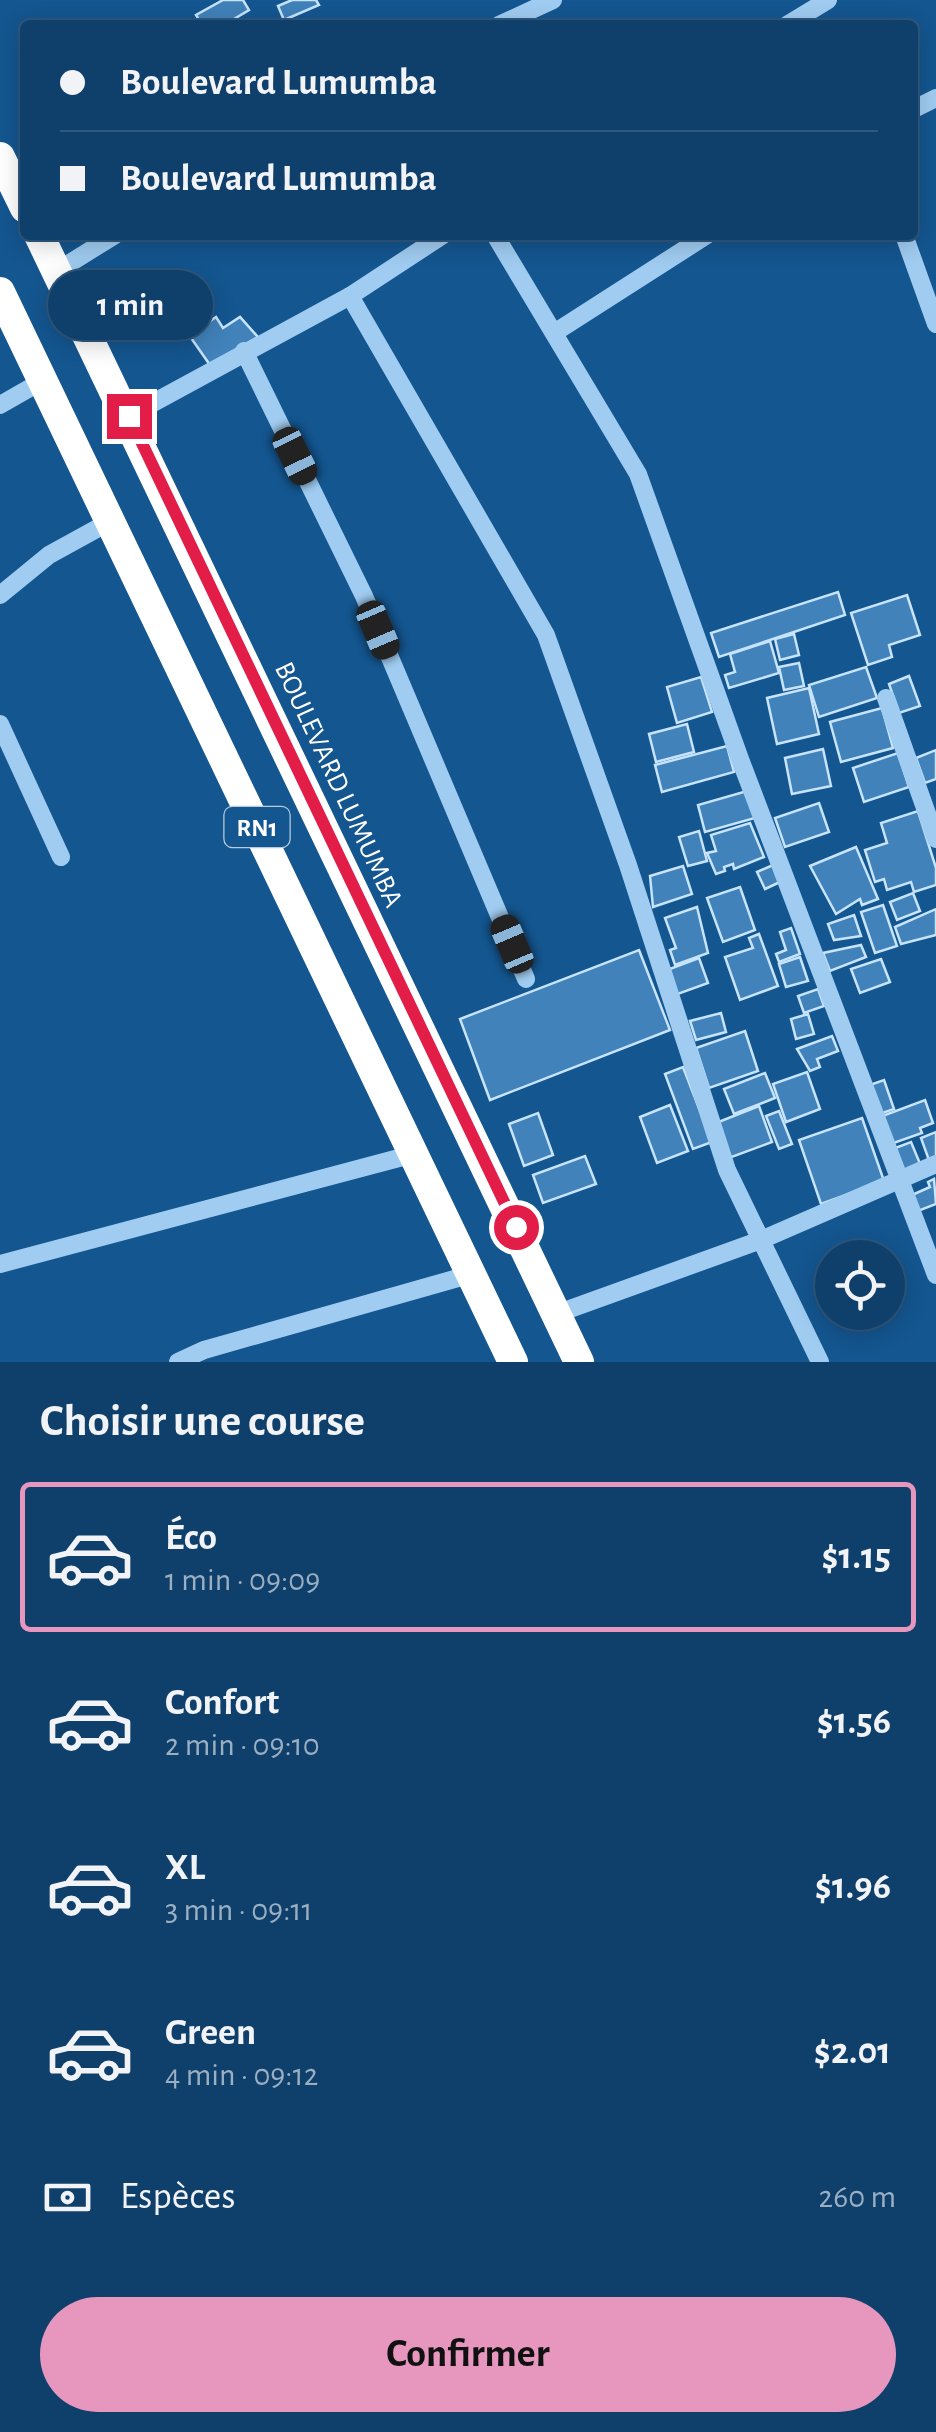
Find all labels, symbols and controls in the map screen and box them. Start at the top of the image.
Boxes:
text: Boulevard Lumumba [120,64,437,102]
text: Boulevard Lumumba [120,160,437,198]
callout: 1 min [46,271,212,341]
text: 1 min [97,289,164,321]
route end [107,394,152,439]
car [268,422,322,490]
car [352,597,404,663]
street label: BOULEVARD LUMUMBA [269,658,407,912]
road number: RN1 [224,807,290,847]
car [486,911,538,977]
route start [494,1205,539,1250]
map controls [815,1240,905,1330]
button: locate [815,1240,905,1330]
text: Choisir une course [40,1399,365,1444]
icon: car [45,1512,135,1602]
text: Éco [165,1519,217,1557]
text: $1.15 [821,1538,891,1576]
text: 1 min · 09:09 [165,1564,320,1596]
icon: car [45,1677,135,1767]
text: Confort [165,1684,279,1722]
text: $1.56 [817,1703,891,1741]
text: 2 min · 09:10 [165,1729,320,1761]
icon: car [45,1842,135,1932]
text: XL [165,1849,205,1887]
text: $1.96 [815,1868,891,1906]
text: 3 min · 09:11 [165,1894,313,1926]
icon: car [45,2007,135,2097]
text: Green [165,2014,256,2052]
text: $2.01 [814,2033,891,2071]
text: 4 min · 09:12 [165,2059,318,2091]
icon: cash [40,2170,95,2225]
text: Espèces [120,2178,235,2216]
text: 260 m [819,2181,896,2213]
button: Confirmer [40,2297,896,2412]

